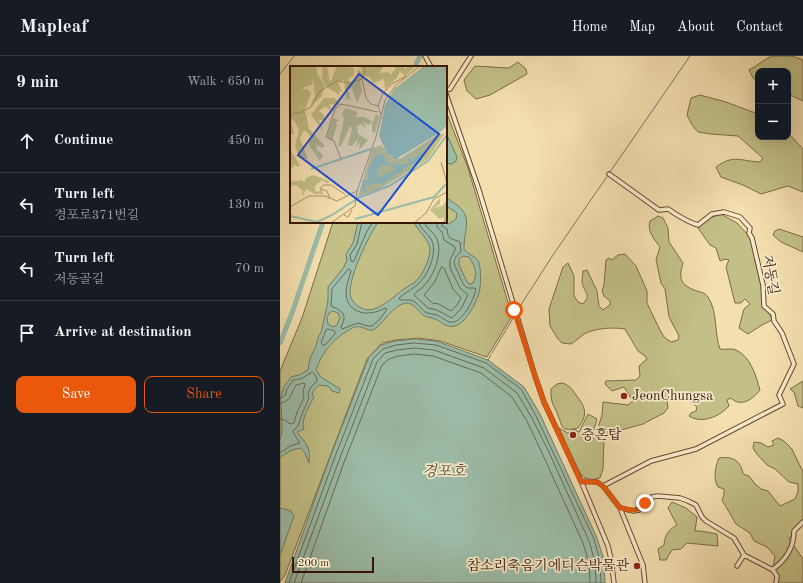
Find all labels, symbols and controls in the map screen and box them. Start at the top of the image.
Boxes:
text: Mapleaf [20,18,88,37]
text: Home [572,20,607,34]
text: Map [629,20,655,34]
text: About [677,20,714,34]
text: Contact [736,20,783,34]
inset map [290,66,447,223]
map controls [755,68,791,140]
button: + [755,68,791,104]
text: 9 min [16,74,59,91]
text: Walk · 650 m [187,75,264,88]
button: − [755,104,791,140]
icon: ahead [16,130,38,152]
text: Continue [54,133,113,148]
text: 450 m [227,134,264,147]
text: Turn left [54,187,114,202]
icon: left [16,194,38,216]
text: 130 m [227,198,264,211]
text: 경포로371번길 [54,209,139,222]
text: Turn left [54,251,114,266]
street label: 저동길 [760,254,781,296]
icon: left [16,258,38,280]
text: 70 m [235,262,264,275]
text: 저동골길 [54,273,104,286]
route start [505,301,523,319]
icon: arrive [16,322,38,344]
text: Arrive at destination [54,325,192,340]
button: Save [16,376,136,413]
button: Share [144,376,264,413]
place label: JeonChungsa [632,389,713,403]
marker: JeonChungsa [619,391,629,401]
place label: 충혼탑 [581,427,622,442]
marker: 충혼탑 [568,430,578,440]
water label: 경포호 [422,463,467,480]
route end [636,494,654,512]
scale bar [292,555,374,574]
text: 200 m [298,558,329,569]
place label: 참소리축음기에디슨박물관 [467,558,629,573]
marker: 참소리축음기에디슨박물관 [632,561,642,571]

